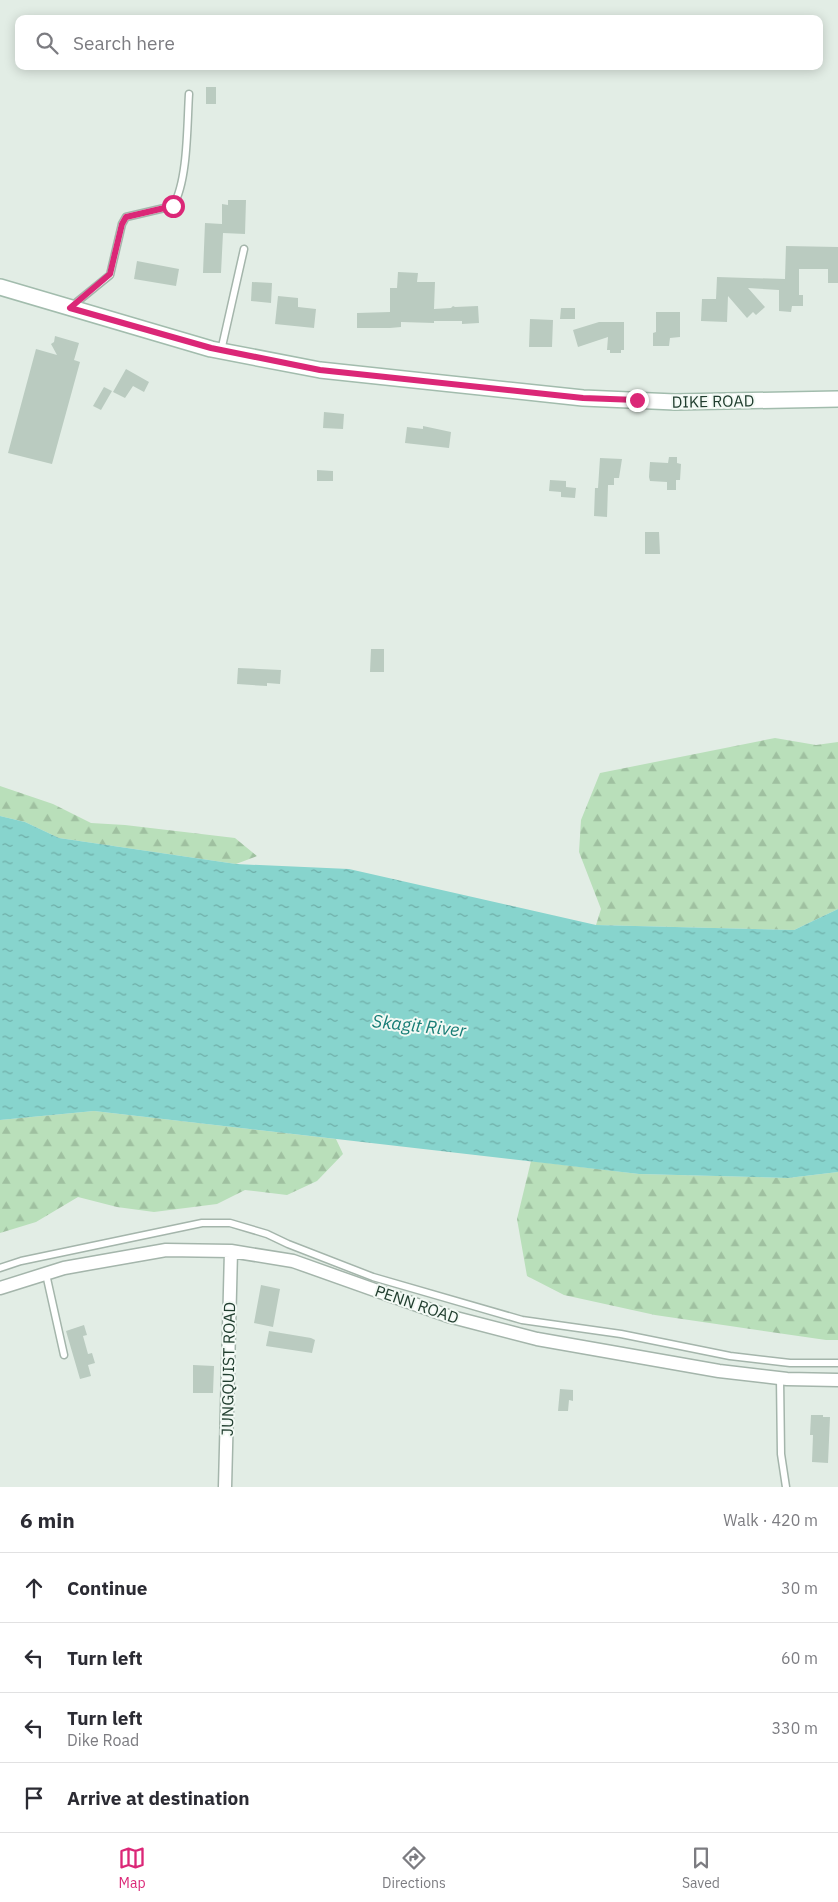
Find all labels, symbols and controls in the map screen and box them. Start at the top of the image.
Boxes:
search box [15,15,823,70]
icon: search [33,29,61,57]
text: Search here [73,31,175,55]
route start [162,195,185,218]
route end [626,389,649,412]
street label: DIKE ROAD [672,390,754,412]
water label: Skagit River [371,1009,467,1042]
street label: PENN ROAD [372,1280,462,1328]
street label: JUNGQUIST ROAD [217,1302,239,1436]
text: 6 min [20,1506,75,1534]
text: Walk · 420 m [723,1510,818,1530]
icon: ahead [20,1574,48,1602]
text: Continue [67,1576,147,1600]
text: 30 m [781,1578,818,1598]
icon: left [20,1644,48,1672]
text: Turn left [67,1646,143,1670]
text: 60 m [781,1648,818,1668]
text: Turn left [67,1706,143,1730]
icon: left [20,1714,48,1742]
text: 330 m [771,1718,818,1738]
text: Dike Road [67,1730,139,1750]
icon: arrive [20,1784,48,1812]
text: Arrive at destination [67,1786,250,1810]
tab: Map [118,1844,146,1892]
tab: Directions [382,1844,446,1892]
tab: Saved [682,1844,720,1892]

